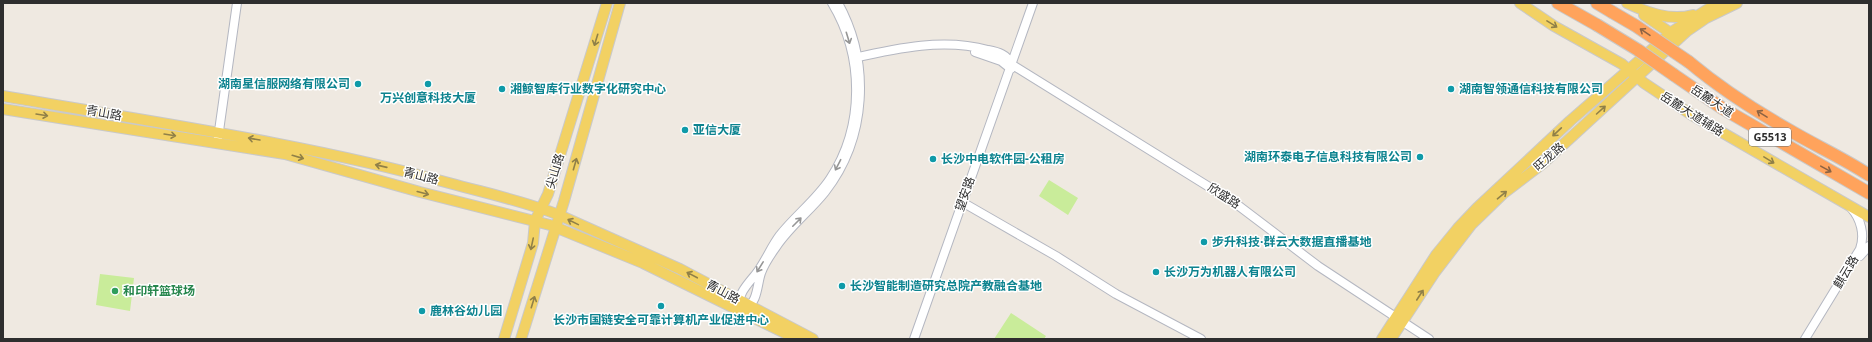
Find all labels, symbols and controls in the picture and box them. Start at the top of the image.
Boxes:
one-way arrow [1546,21,1558,29]
one-way arrow [1640,28,1651,36]
one-way arrow [845,32,852,45]
one-way arrow [592,34,599,47]
place label: 湖南星信服网络有限公司 [218,75,350,92]
marker: 湖南星信服网络有限公司 [353,79,363,89]
marker: 万兴创意科技大厦 [423,79,433,89]
place label: 湘鲸智库行业数字化研究中心 [510,80,666,97]
place label: 湖南智领通信科技有限公司 [1459,80,1603,97]
street label: 岳麓大道 [1688,80,1737,121]
marker: 湘鲸智库行业数字化研究中心 [497,84,507,94]
marker: 湖南智领通信科技有限公司 [1446,84,1456,94]
street label: 岳麓大道辅路 [1657,87,1727,140]
place label: 万兴创意科技大厦 [380,89,476,106]
street label: 青山路 [85,101,123,124]
one-way arrow [1596,106,1606,115]
one-way arrow [1757,110,1768,118]
one-way arrow [35,111,48,119]
place label: 亚信大厦 [693,121,741,138]
marker: 亚信大厦 [680,125,690,135]
one-way arrow [1552,128,1562,137]
road number: G5513 [1749,128,1791,146]
one-way arrow [163,131,176,139]
one-way arrow [248,135,261,143]
street label: 旺龙路 [1530,138,1568,175]
place label: 湖南环泰电子信息科技有限公司 [1244,148,1412,165]
place label: 长沙中电软件园-公租房 [941,150,1065,167]
street label: 尖山路 [541,151,568,191]
marker: 湖南环泰电子信息科技有限公司 [1415,152,1425,162]
one-way arrow [291,154,304,161]
marker: 长沙中电软件园-公租房 [928,154,938,164]
one-way arrow [1763,156,1774,164]
one-way arrow [572,158,579,171]
one-way arrow [834,158,842,170]
one-way arrow [375,162,388,170]
street label: 青山路 [402,163,441,188]
one-way arrow [1820,166,1832,174]
street label: 望安路 [951,174,978,214]
street label: 欣盛路 [1205,179,1244,213]
one-way arrow [416,189,429,197]
one-way arrow [1497,191,1508,200]
one-way arrow [792,217,802,227]
one-way arrow [568,218,580,225]
place label: 步升科技·群云大数据直播基地 [1212,233,1371,250]
one-way arrow [527,237,535,250]
marker: 步升科技·群云大数据直播基地 [1199,237,1209,247]
street label: 麒云路 [1829,252,1862,292]
one-way arrow [756,261,764,272]
place label: 长沙万为机器人有限公司 [1164,263,1296,280]
marker: 长沙万为机器人有限公司 [1151,267,1161,277]
one-way arrow [686,271,698,279]
street label: 青山路 [703,276,743,308]
place label: 长沙智能制造研究总院产教融合基地 [850,277,1042,294]
marker: 长沙智能制造研究总院产教融合基地 [837,281,847,291]
place label: 和印轩篮球场 [123,282,195,299]
marker: 和印轩篮球场 [110,286,120,296]
one-way arrow [1416,290,1424,301]
one-way arrow [530,295,537,308]
marker: 长沙市国链安全可靠计算机产业促进中心 [656,301,666,311]
place label: 鹿林谷幼儿园 [430,302,502,319]
marker: 鹿林谷幼儿园 [417,306,427,316]
place label: 长沙市国链安全可靠计算机产业促进中心 [553,311,769,328]

